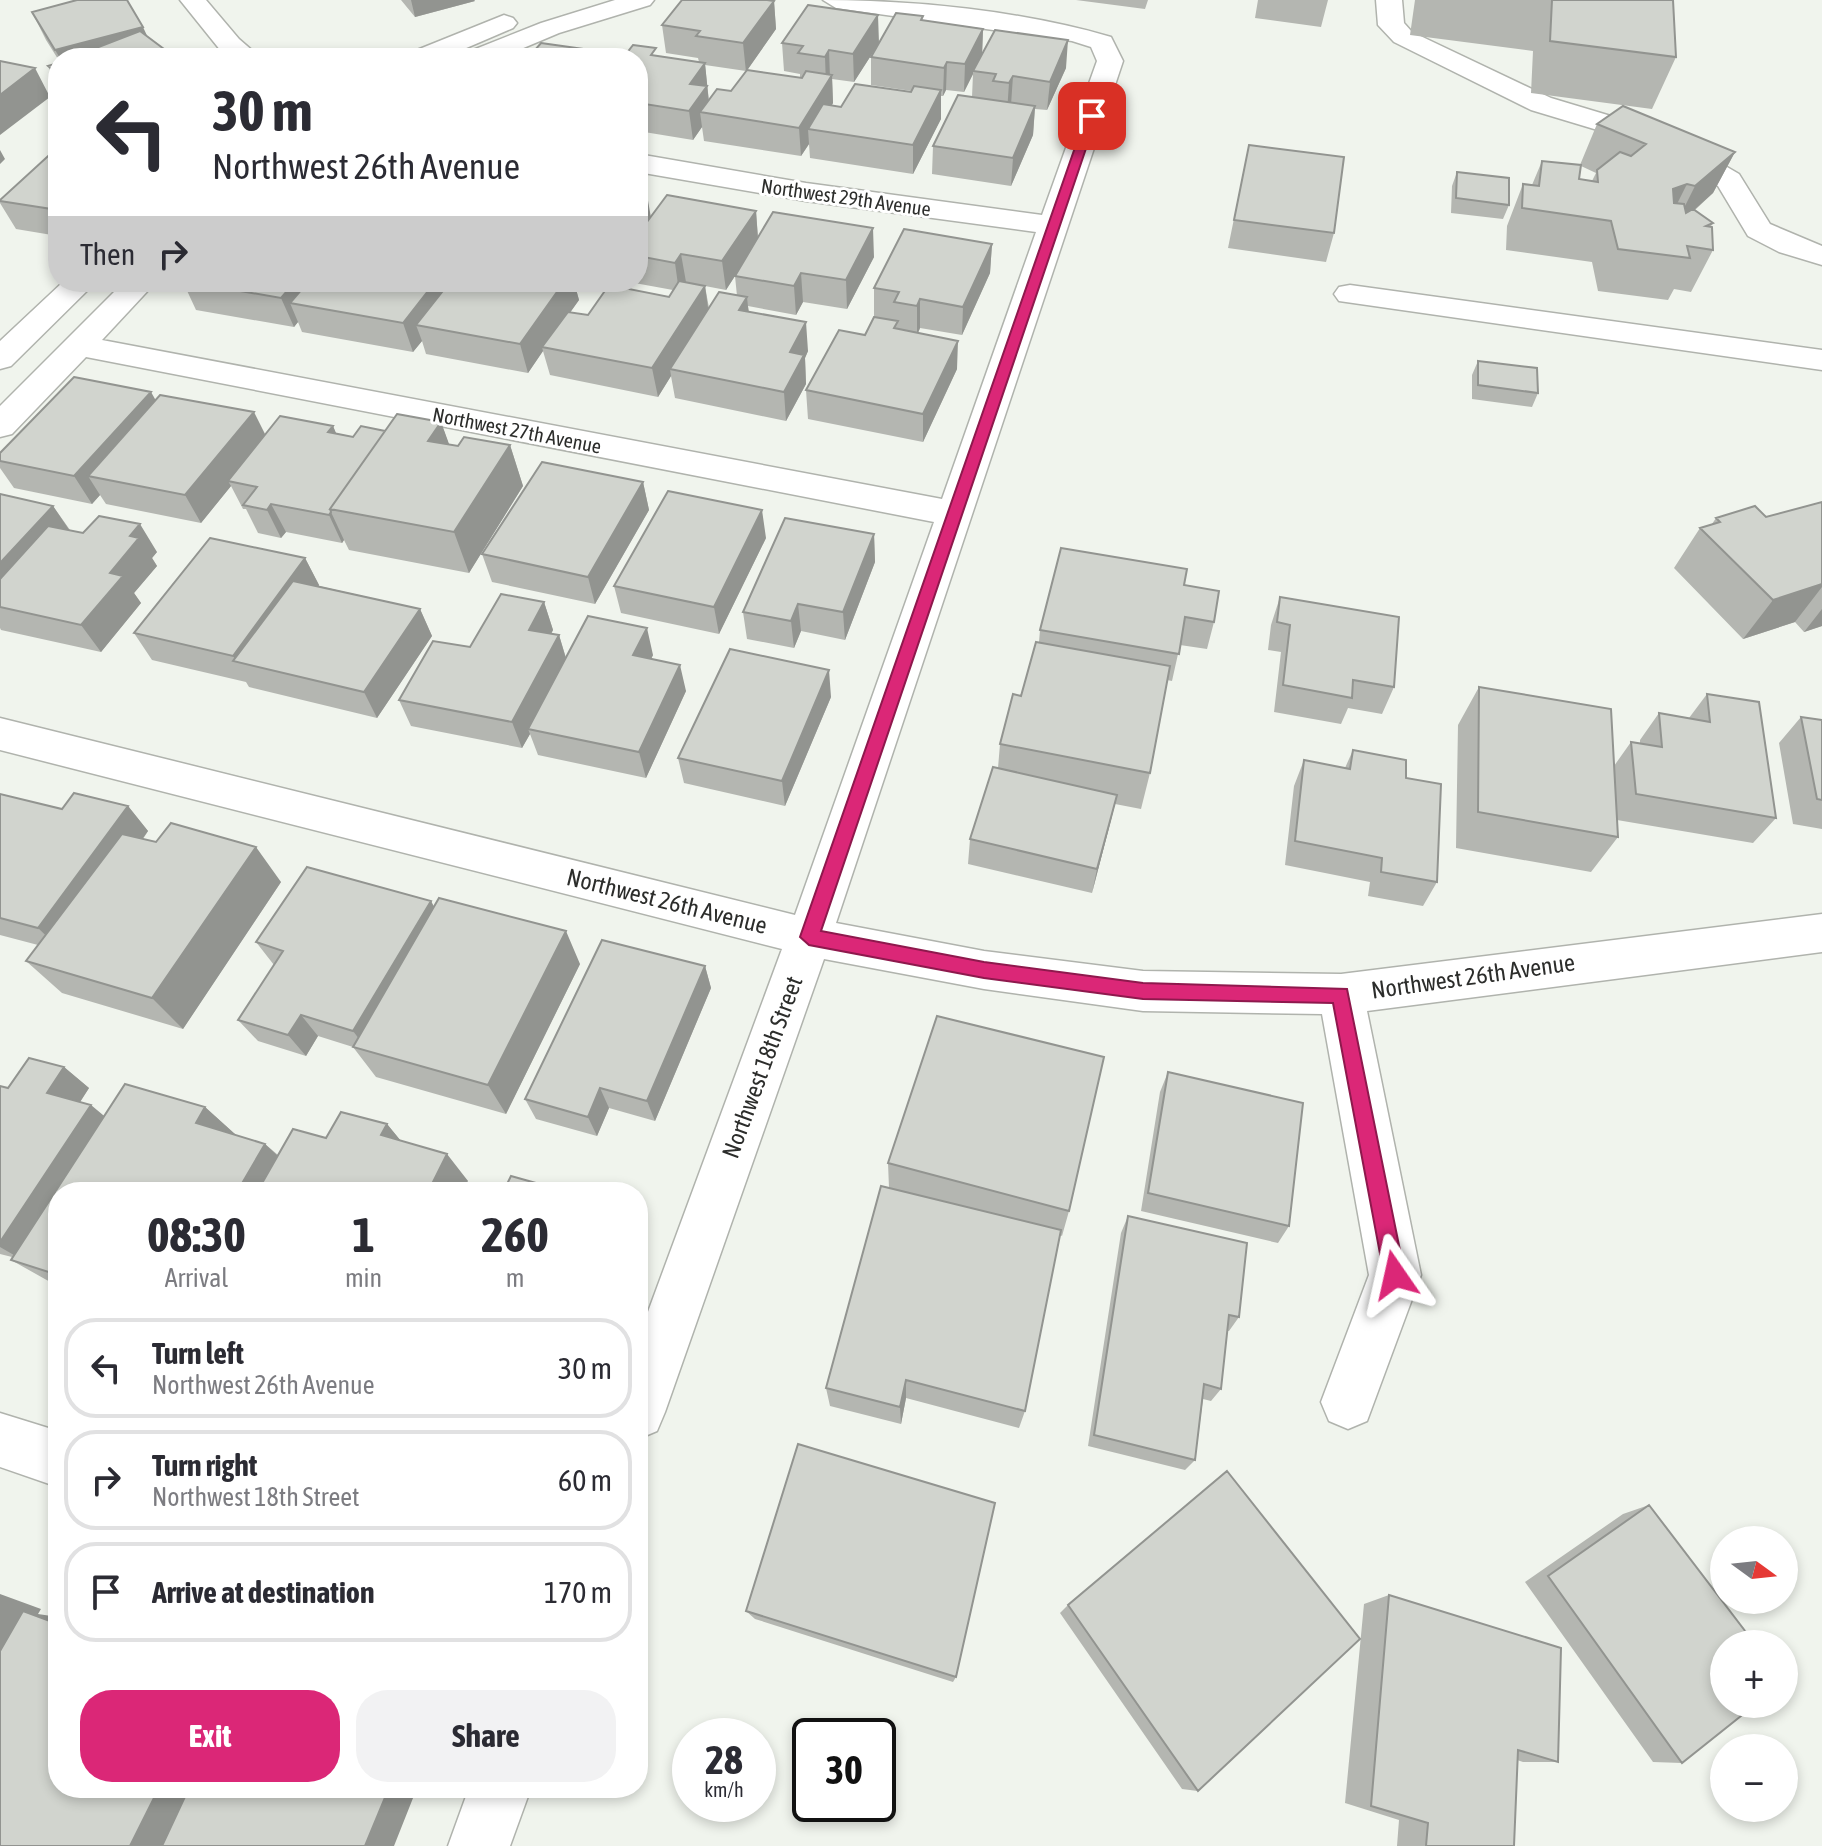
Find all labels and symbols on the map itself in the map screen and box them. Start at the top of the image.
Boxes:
pin [1058,82,1126,150]
street label: Northwest 29th Avenue [760,174,932,220]
street label: Northwest 27th Avenue [431,402,603,458]
street label: Northwest 26th Avenue [564,863,770,939]
street label: Northwest 26th Avenue [1369,948,1577,1004]
street label: Northwest 18th Street [717,972,807,1162]
position arrow [1353,1233,1437,1317]
north arrow [1710,1526,1798,1614]
speed limit sign: 30 [792,1718,896,1822]

